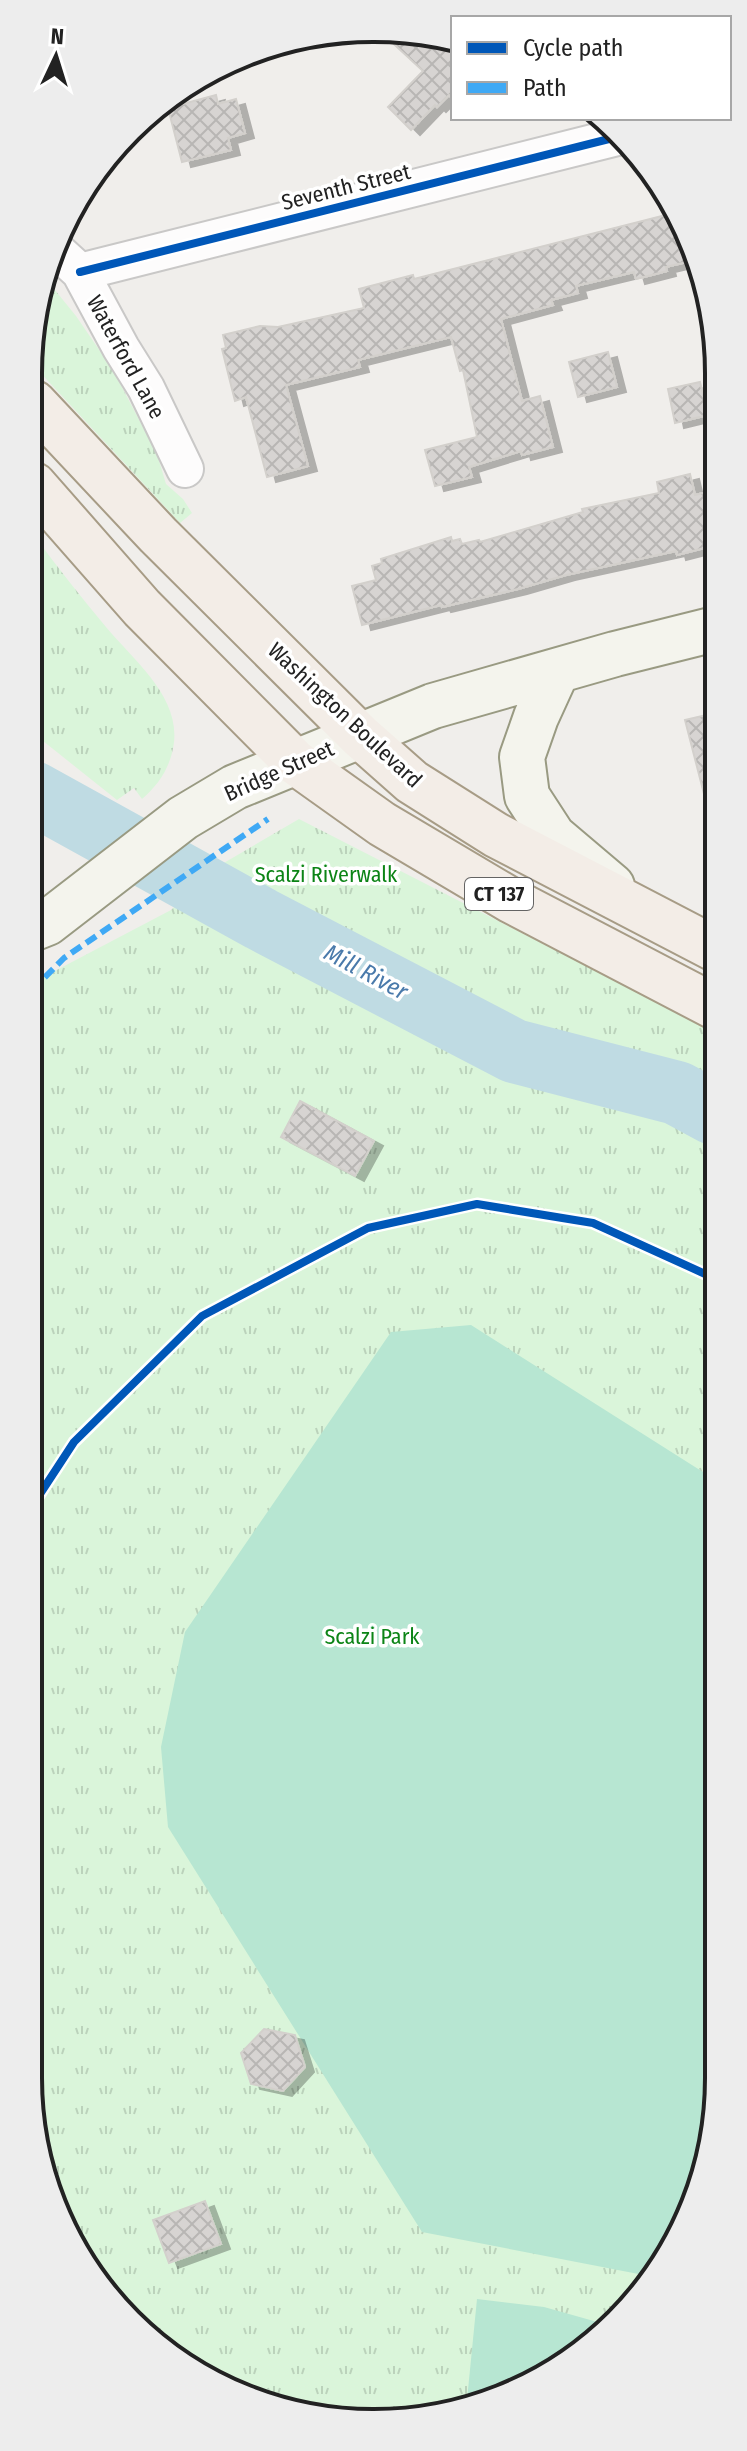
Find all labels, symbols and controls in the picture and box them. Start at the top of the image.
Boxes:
north arrow [16,16,96,96]
legend [451,16,731,120]
text: N [50,23,65,50]
text: Cycle path [523,34,623,62]
text: Path [523,74,567,102]
street label: Seventh Street [279,158,414,216]
street label: Waterford Lane [81,291,171,423]
street label: Washington Boulevard [262,637,428,793]
street label: Bridge Street [220,735,339,807]
park label: Scalzi Riverwalk [255,861,398,888]
road number: CT 137 [465,878,533,910]
water label: Mill River [320,938,413,1006]
park label: Scalzi Park [324,1623,420,1650]

